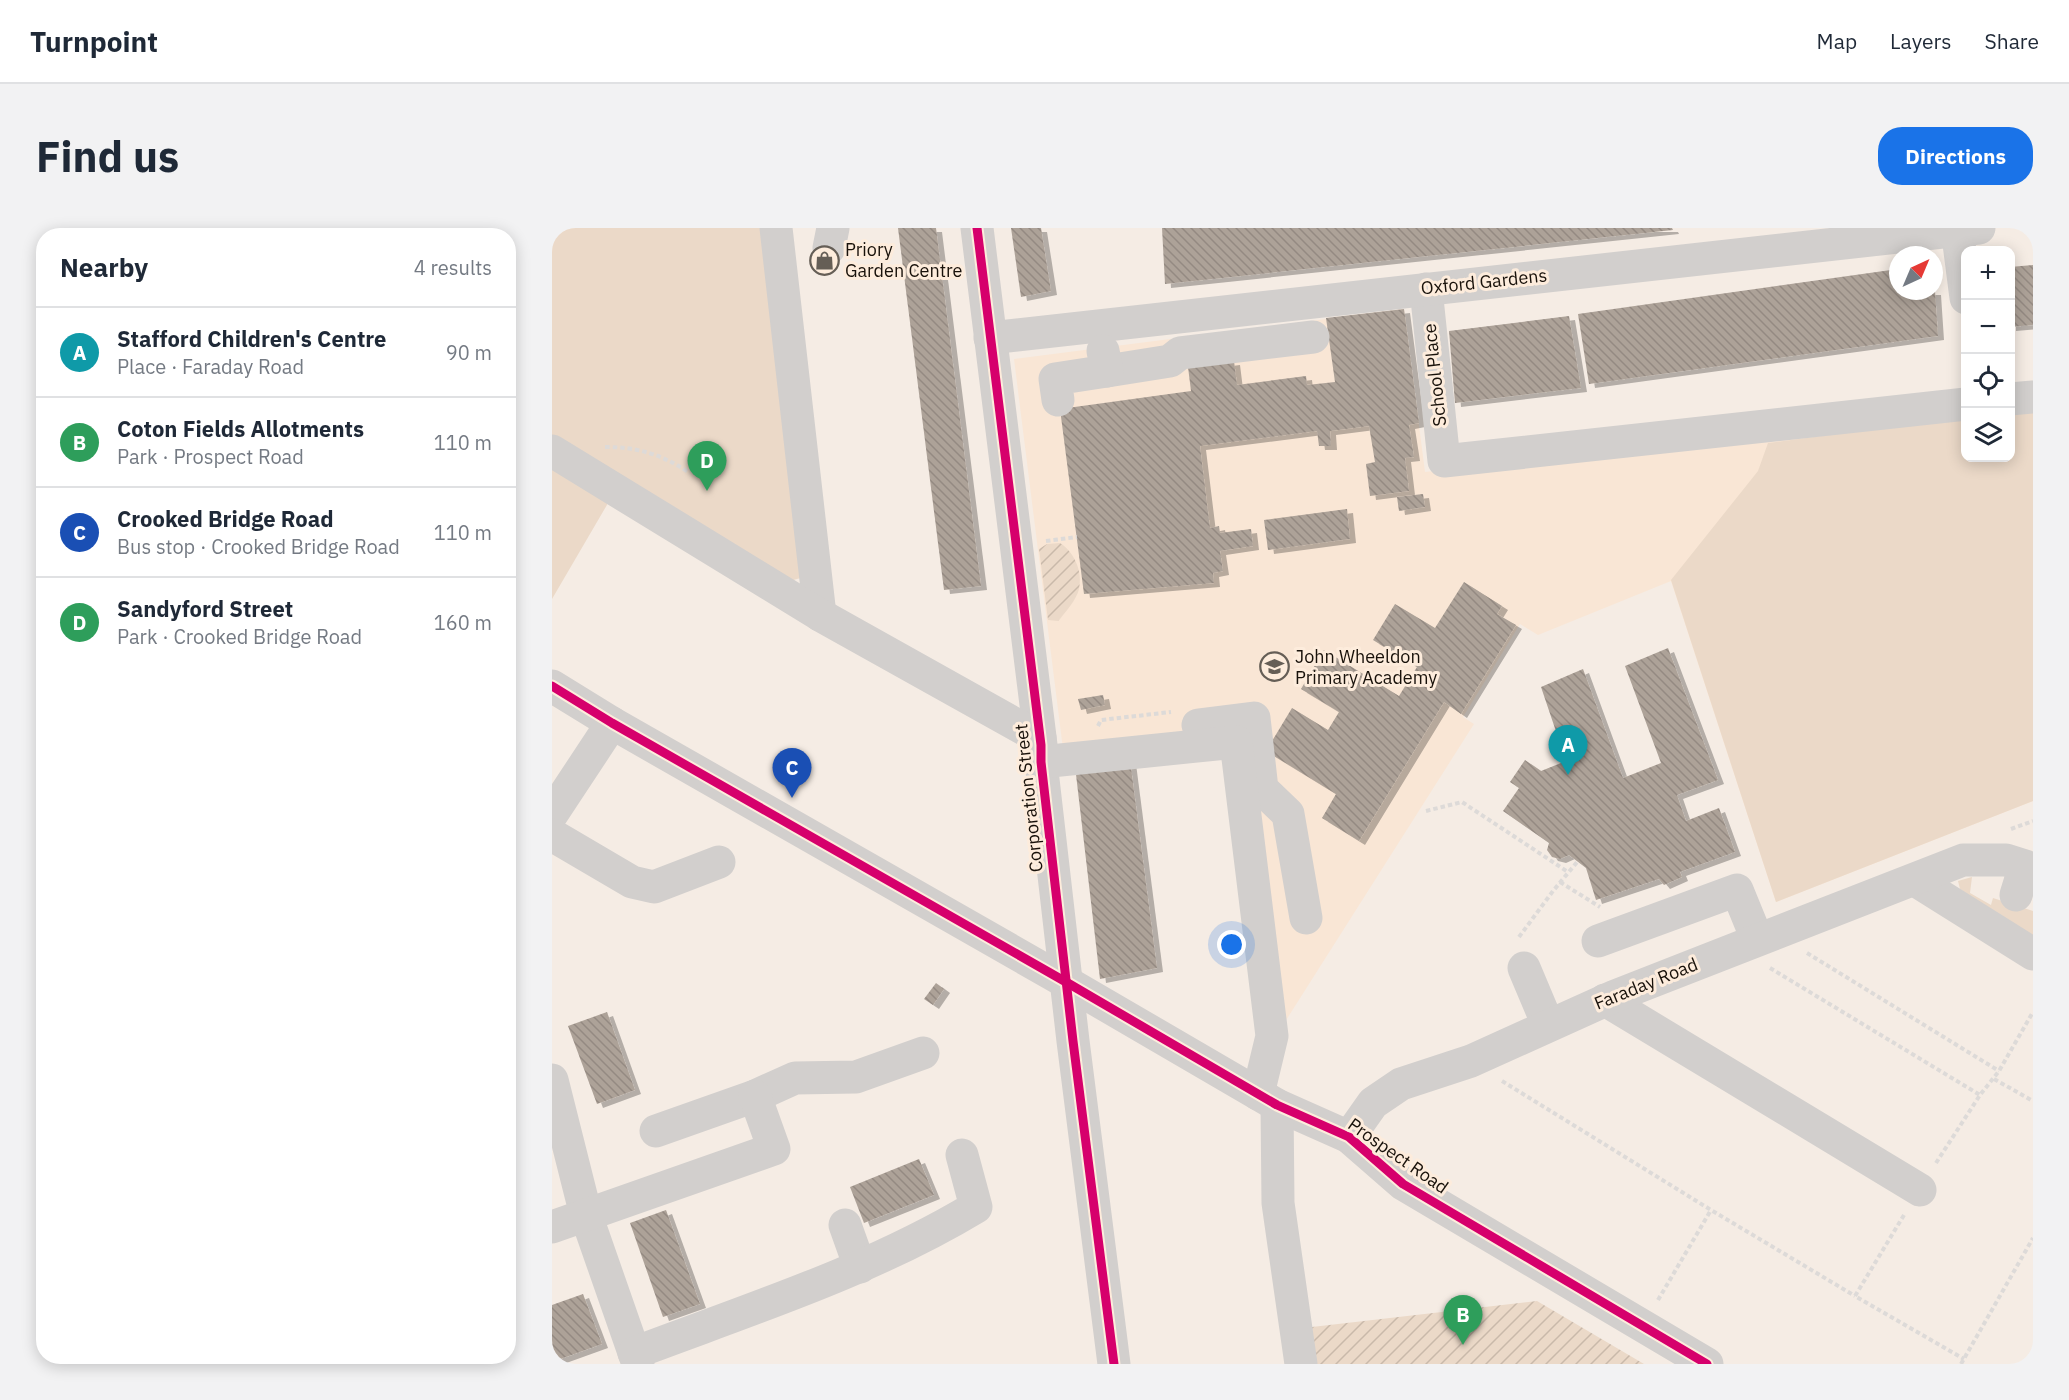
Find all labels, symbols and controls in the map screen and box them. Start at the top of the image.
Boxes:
text: Turnpoint [30,23,158,60]
text: Map [1817,27,1857,55]
text: Layers [1890,27,1952,55]
text: Share [1985,27,2039,55]
button: Directions [1878,127,2033,185]
text: Find us [36,129,179,184]
place label: Priory Garden Centre [845,238,963,282]
shop icon: Priory Garden Centre [808,244,840,276]
north arrow [1889,246,1943,300]
map controls [1961,246,2015,462]
button: + [1961,246,2015,300]
text: Nearby [60,250,148,284]
text: 4 results [414,254,492,281]
street label: Oxford Gardens [1420,263,1548,300]
button: − [1961,300,2015,354]
street label: School Place [1418,322,1451,428]
text: Stafford Children's Centre [117,324,386,353]
text: A [73,339,86,366]
text: 90 m [446,339,492,366]
text: Place · Faraday Road [117,353,304,380]
button: locate [1961,354,2015,408]
button: layers [1961,408,2015,462]
text: Coton Fields Allotments [117,414,364,443]
text: B [73,429,86,456]
text: 110 m [434,429,492,456]
pin: D [688,442,726,491]
text: Park · Prospect Road [117,443,304,470]
text: Crooked Bridge Road [117,504,334,533]
text: C [73,519,86,546]
text: 110 m [434,519,492,546]
text: Bus stop · Crooked Bridge Road [117,533,400,560]
text: Sandyford Street [117,594,293,623]
text: D [73,609,86,636]
text: 160 m [434,609,492,636]
text: Park · Crooked Bridge Road [117,623,362,650]
place label: John Wheeldon Primary Academy [1295,645,1437,689]
school or university icon: John Wheeldon Primary Academy [1258,651,1290,683]
street label: Corporation Street [1009,723,1048,873]
pin: A [1548,726,1588,775]
pin: C [772,748,812,798]
your location [1217,930,1246,959]
street label: Faraday Road [1591,952,1701,1015]
street label: Prospect Road [1344,1112,1453,1199]
pin: B [1444,1296,1482,1345]

